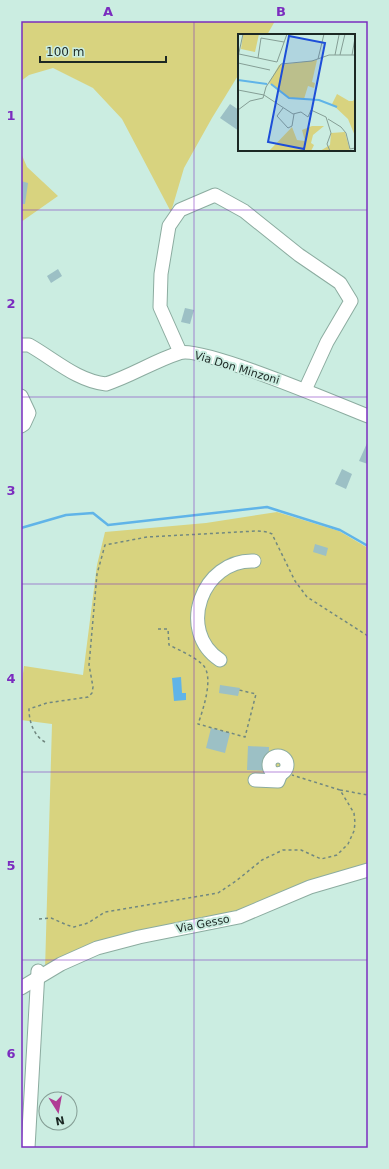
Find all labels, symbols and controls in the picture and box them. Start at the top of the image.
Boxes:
text: A [103,4,113,19]
text: B [276,4,286,19]
inset map [238,34,355,151]
scale bar [40,38,166,64]
text: 100 m [46,45,84,59]
text: 1 [6,108,16,123]
text: 2 [6,296,16,311]
street label: Via Don Minzoni [193,349,281,387]
text: 3 [6,483,16,498]
text: 4 [6,671,16,686]
text: 5 [6,858,16,873]
street label: Via Gesso [175,912,231,936]
text: 6 [6,1046,16,1061]
north arrow [38,1091,78,1131]
text: N [54,1113,66,1128]

